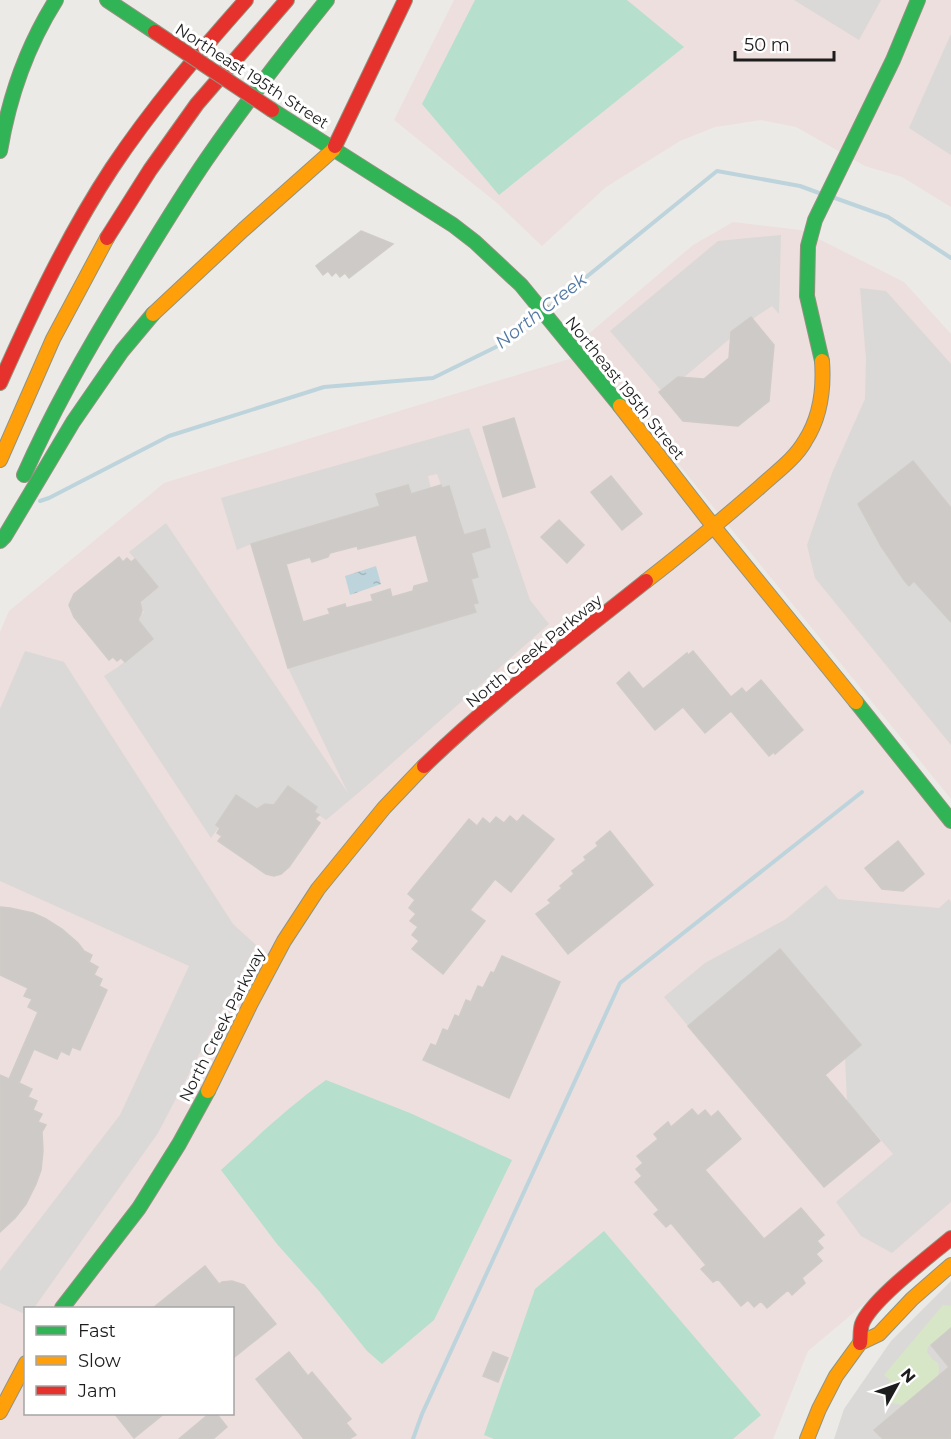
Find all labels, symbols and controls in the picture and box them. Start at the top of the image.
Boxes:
street label: Northeast 195th Street [172,19,333,133]
scale bar [735,24,834,62]
text: 50 m [744,34,790,56]
water label: North Creek [491,268,592,354]
street label: Northeast 195th Street [561,313,689,464]
street label: North Creek Parkway [462,590,606,712]
street label: North Creek Parkway [175,945,269,1105]
legend [24,1307,234,1415]
text: Fast [78,1320,116,1342]
text: Slow [78,1350,121,1372]
north arrow [867,1355,927,1415]
text: N [897,1365,920,1387]
text: Jam [77,1380,117,1402]

